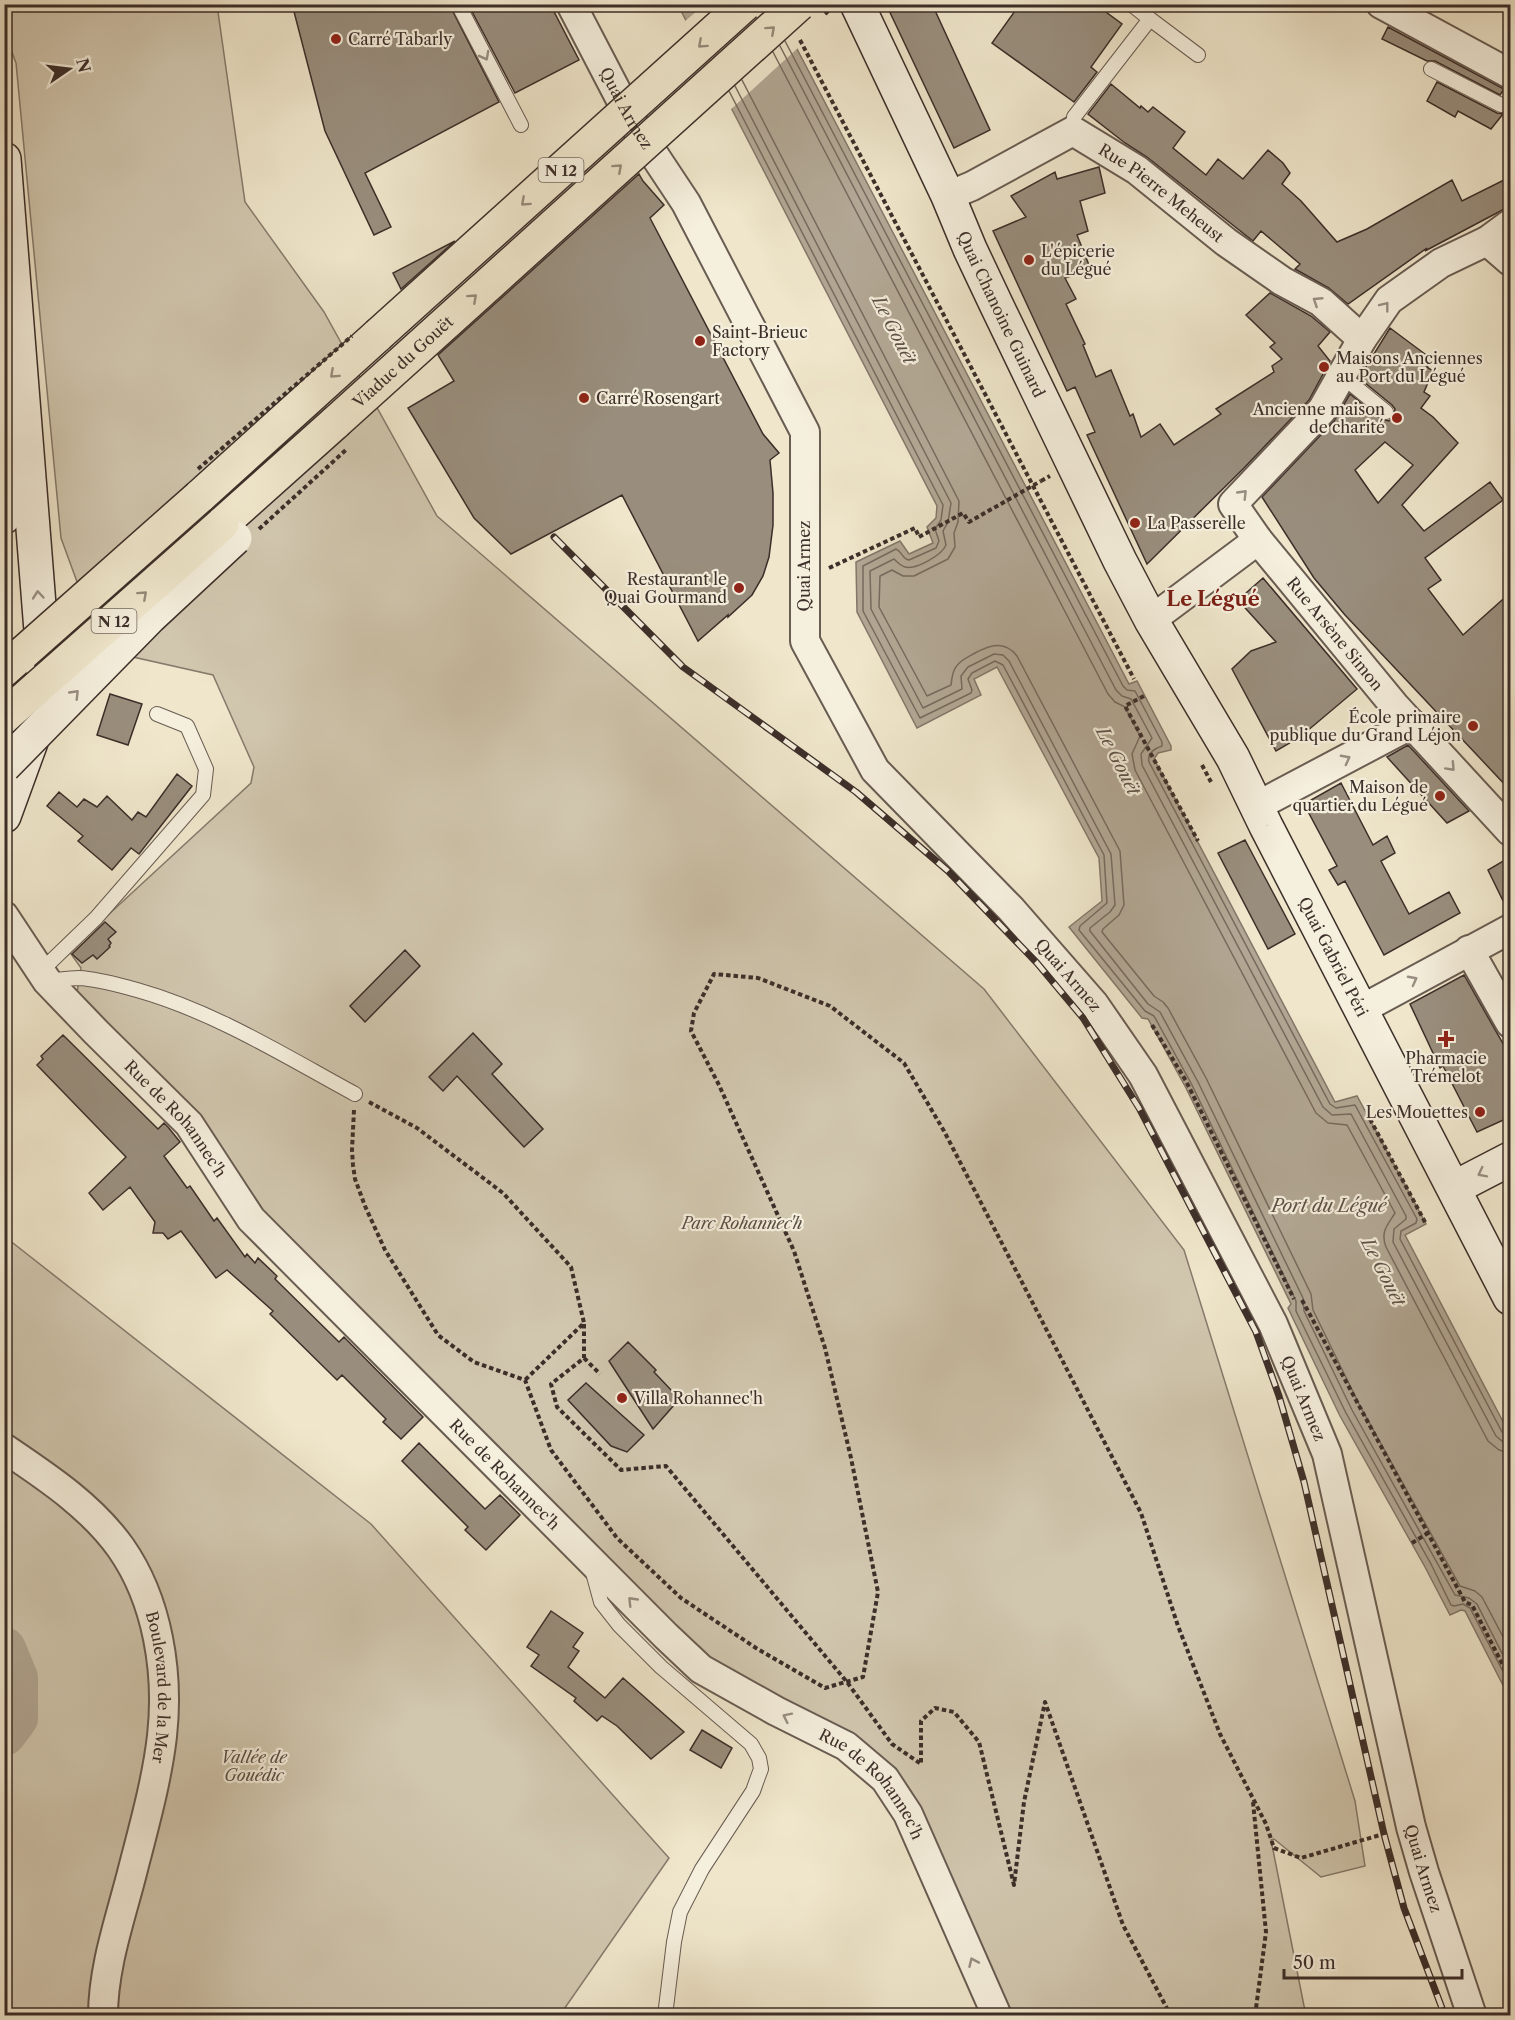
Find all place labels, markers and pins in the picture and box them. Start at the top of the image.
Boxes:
place label: Carré Tabarly [348,29,453,49]
marker: Carré Tabarly [329,32,343,46]
place label: L'épicerie du Légué [1041,241,1115,279]
marker: L'épicerie du Légué [1022,253,1036,267]
place label: Saint-Brieuc Factory [712,322,808,360]
marker: Saint-Brieuc Factory [693,334,707,348]
place label: Maisons Anciennes au Port du Légué [1336,348,1483,386]
marker: Maisons Anciennes au Port du Légué [1317,360,1331,374]
place label: Carré Rosengart [596,388,720,408]
marker: Carré Rosengart [577,391,591,405]
place label: Ancienne maison de charité [1252,399,1385,437]
marker: Ancienne maison de charité [1390,411,1404,425]
place label: La Passerelle [1147,513,1246,533]
marker: La Passerelle [1128,516,1142,530]
place label: Restaurant le Quai Gourmand [604,569,727,607]
marker: Restaurant le Quai Gourmand [732,581,746,595]
place label: École primaire publique du Grand Léjon [1270,707,1461,745]
marker: École primaire publique du Grand Léjon [1466,719,1480,733]
place label: Maison de quartier du Légué [1293,777,1428,815]
marker: Maison de quartier du Légué [1433,789,1447,803]
marker: Pharmacie Trémelot [1439,1032,1453,1046]
place label: Pharmacie Trémelot [1405,1048,1487,1086]
place label: Les Mouettes [1366,1102,1468,1122]
marker: Les Mouettes [1473,1105,1487,1119]
place label: Villa Rohannec'h [633,1388,763,1408]
marker: Villa Rohannec'h [615,1391,629,1405]

